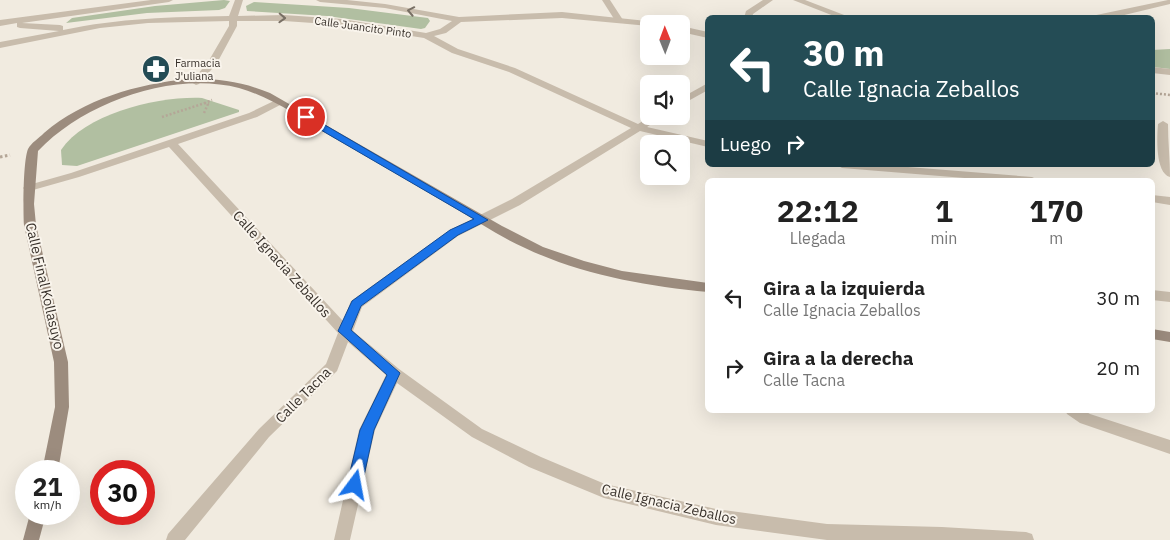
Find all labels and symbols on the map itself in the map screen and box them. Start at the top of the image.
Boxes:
one-way arrow [406,7,415,17]
one-way arrow [278,13,286,23]
street label: Calle Juancito Pinto [314,13,412,41]
north arrow [640,15,690,65]
pharmacy icon: Farmacia J'uliana [141,54,171,84]
place label: Farmacia J'uliana [175,56,220,83]
pin [285,96,327,138]
street label: Calle Ignacia Zeballos [229,207,335,321]
street label: Calle Final Kollasuyo [22,221,68,351]
street label: Calle Tacna [271,363,335,427]
position arrow [328,458,380,510]
speed limit sign: 30 [90,460,155,525]
street label: Calle Ignacia Zeballos [600,480,738,528]

